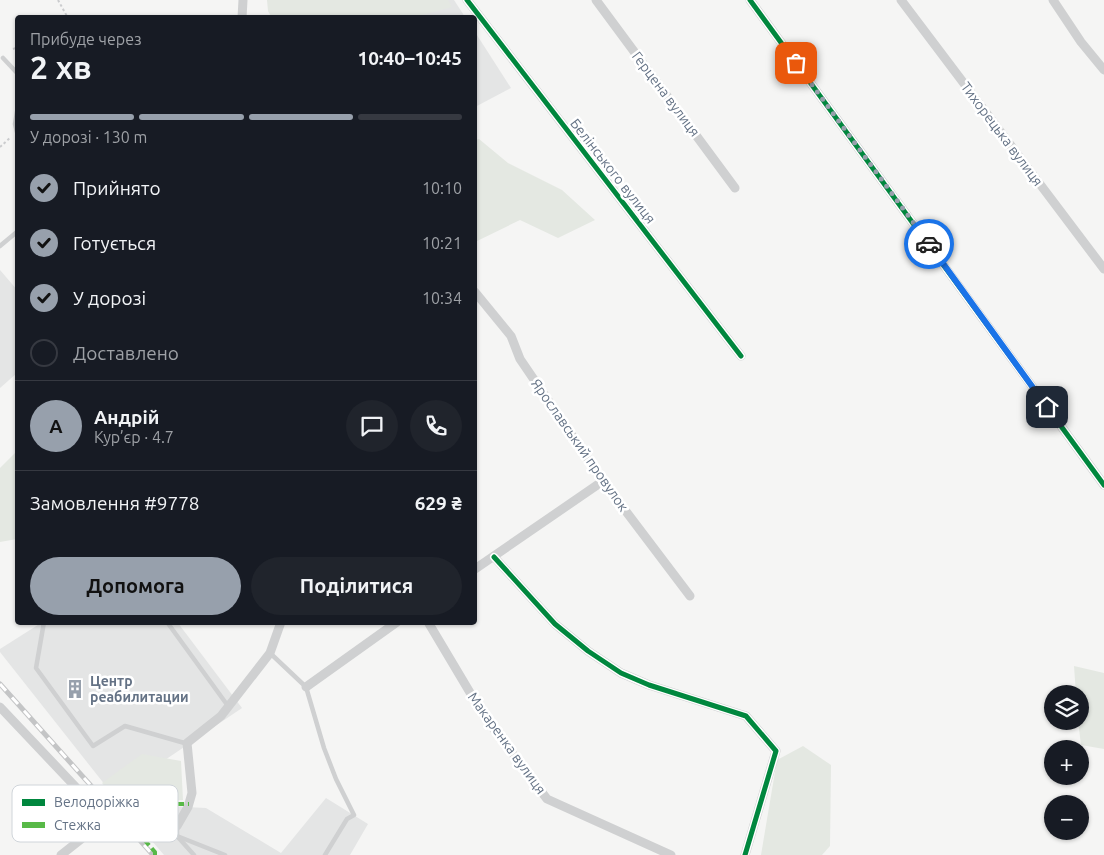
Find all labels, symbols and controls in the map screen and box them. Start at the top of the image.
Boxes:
text: Прибуде через [30,30,142,48]
pin [775,42,817,84]
text: 10:40–10:45 [357,47,462,69]
street label: Герцена вулиця [629,48,703,140]
text: 2 хв [30,49,92,85]
icon: bag [782,49,810,77]
street label: Тихорецька вулиця [958,79,1046,189]
street label: Белінського вулиця [567,115,659,227]
text: У дорозі · 130 m [30,128,147,146]
icon: check [30,174,58,202]
text: Прийнято [73,177,161,199]
text: 10:10 [422,179,462,197]
courier [904,219,954,269]
icon: check [30,229,58,257]
icon: car [915,230,943,258]
text: Готується [73,232,156,254]
text: 10:21 [422,234,462,252]
icon: check [30,284,58,312]
text: У дорозі [73,287,146,309]
text: 10:34 [422,289,462,307]
text: Доставлено [73,342,179,364]
street label: Ярославський провулок [528,376,632,514]
pin [1026,386,1068,428]
icon: home [1033,393,1061,421]
button: chat [346,400,398,452]
button: phone [410,400,462,452]
text: Андрій [94,406,159,428]
text: А [49,415,63,437]
text: Кур’єр · 4.7 [94,428,174,446]
text: Замовлення #9778 [30,492,200,514]
text: 629 ₴ [415,492,462,514]
button: Допомога [30,557,241,615]
button: Поділитися [251,557,462,615]
place label: Центр реабилитации [90,673,189,705]
building icon: Центр реабилитации [64,678,86,700]
map controls [1044,685,1089,840]
button: layers [1044,685,1089,730]
street label: Макаренка вулиця [465,689,549,797]
button: + [1044,740,1089,785]
legend [12,785,178,842]
text: Велодоріжка [54,794,140,810]
button: − [1044,795,1089,840]
text: Стежка [54,817,101,833]

